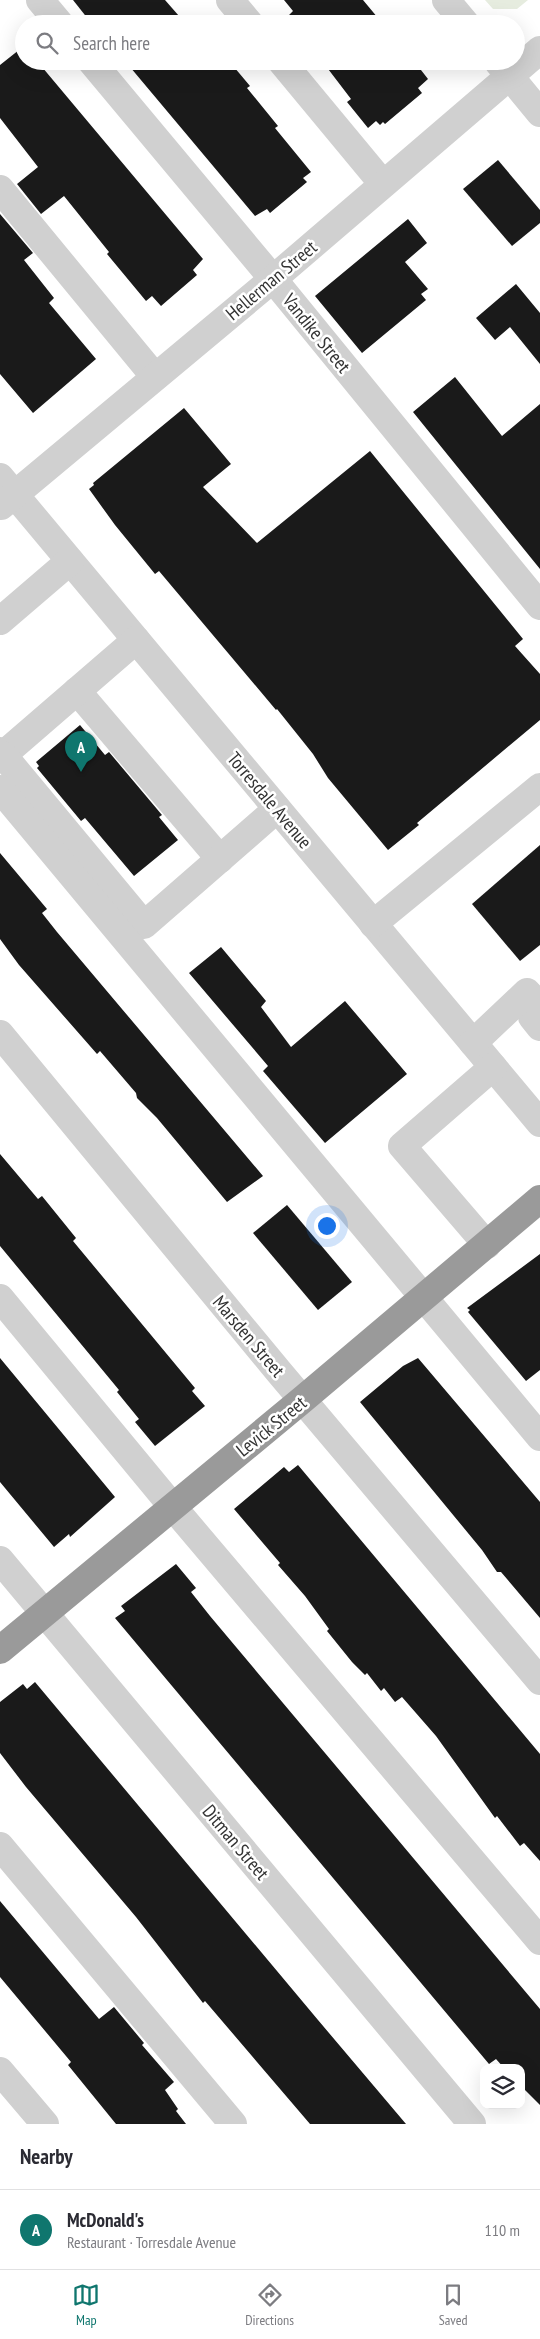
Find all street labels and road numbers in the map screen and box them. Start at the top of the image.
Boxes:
street label: Hellerman Street [221,234,322,325]
street label: Vandike Street [277,288,357,378]
street label: Torresdale Avenue [223,747,318,853]
street label: Marsden Street [208,1290,291,1382]
street label: Levick Street [231,1390,311,1461]
street label: Ditman Street [198,1799,275,1885]

